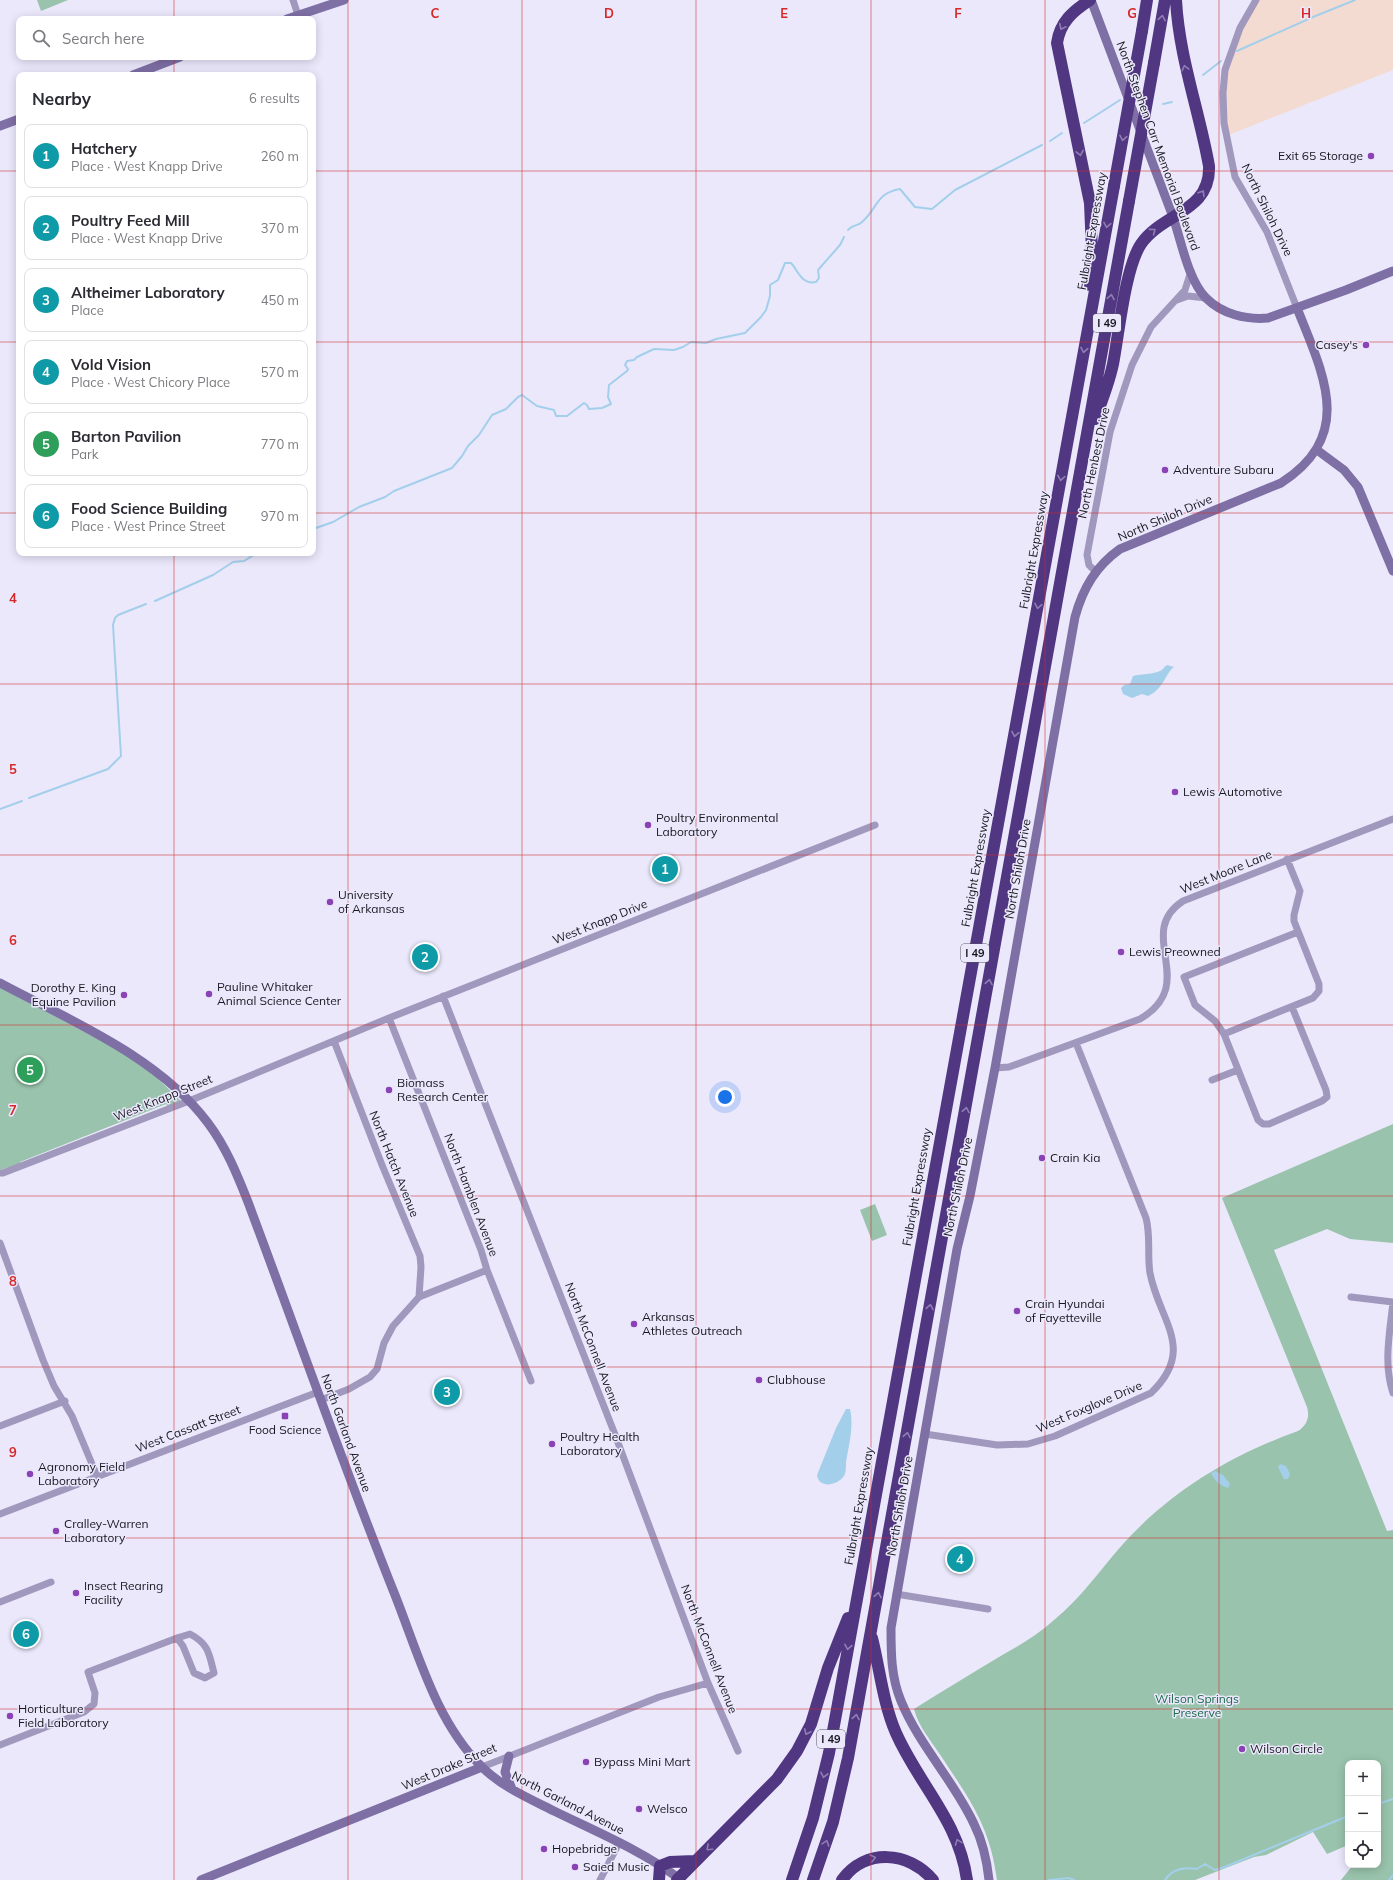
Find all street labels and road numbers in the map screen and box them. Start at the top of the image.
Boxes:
street label: North Stephen Carr Memorial Boulevard [1114,39,1203,253]
street label: North Shiloh Drive [1239,161,1296,258]
street label: Fulbright Expressway [1074,170,1109,291]
road number: I 49 [1093,314,1121,332]
street label: North Henbest Drive [1074,406,1113,520]
street label: Fulbright Expressway [1016,489,1051,610]
street label: North Shiloh Drive [1115,491,1214,544]
street label: Fulbright Expressway [958,807,993,928]
street label: North Shiloh Drive [1001,818,1034,920]
street label: West Moore Lane [1178,846,1274,897]
street label: West Knapp Drive [550,896,649,947]
road number: I 49 [961,944,989,962]
street label: West Knapp Street [111,1071,214,1124]
street label: North Hatch Avenue [366,1108,423,1219]
street label: Fulbright Expressway [899,1126,934,1247]
street label: North Hamblen Avenue [441,1131,502,1258]
street label: North Shiloh Drive [940,1136,975,1238]
street label: North McConnell Avenue [562,1280,625,1413]
street label: North Garland Avenue [318,1372,375,1494]
street label: West Foxglove Drive [1034,1377,1144,1436]
street label: West Cassatt Street [133,1402,242,1455]
street label: Fulbright Expressway [841,1445,876,1566]
street label: North Shiloh Drive [883,1455,916,1557]
street label: North McConnell Avenue [678,1582,741,1715]
road number: I 49 [817,1730,845,1748]
street label: West Drake Street [399,1740,499,1793]
street label: North Garland Avenue [509,1768,627,1837]

